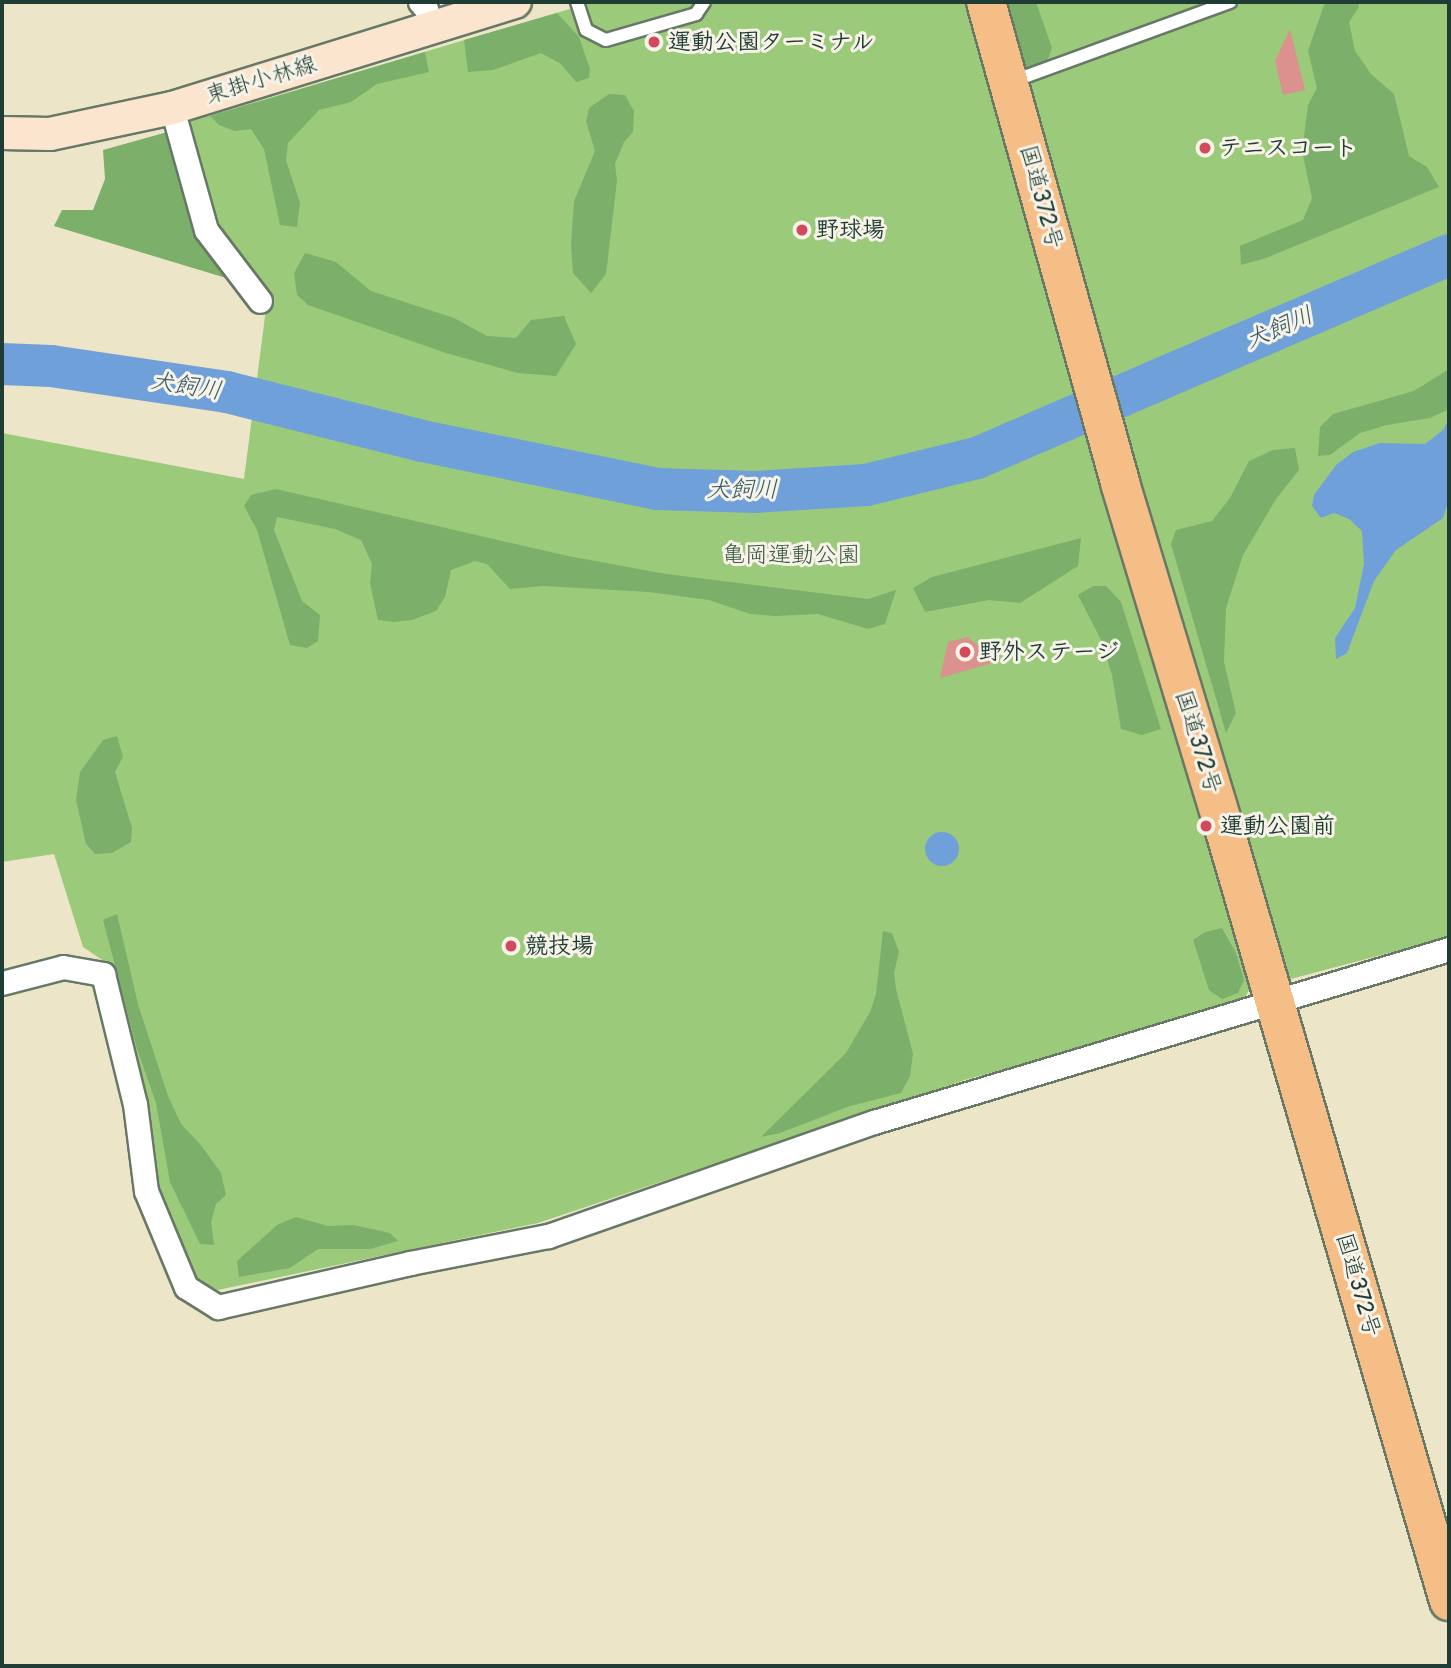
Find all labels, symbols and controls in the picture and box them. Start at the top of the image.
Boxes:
place label: 運動公園ターミナル [668,28,875,56]
marker: 運動公園ターミナル [646,34,662,50]
street label: 東掛小林線 [202,50,320,110]
place label: テニスコート [1219,134,1357,162]
marker: テニスコート [1197,140,1213,156]
street label: 国道372号 [1014,142,1068,252]
place label: 野球場 [816,216,885,244]
marker: 野球場 [794,222,810,238]
water label: 犬飼川 [1240,301,1318,355]
water label: 犬飼川 [148,366,224,406]
water label: 犬飼川 [706,476,778,504]
park label: 亀岡運動公園 [722,541,860,569]
place label: 野外ステージ [979,638,1117,666]
marker: 野外ステージ [957,644,973,660]
street label: 国道372号 [1169,687,1227,797]
place label: 運動公園前 [1220,812,1335,840]
marker: 運動公園前 [1198,818,1214,834]
place label: 競技場 [525,932,594,960]
marker: 競技場 [503,938,519,954]
street label: 国道372号 [1330,1230,1386,1340]

